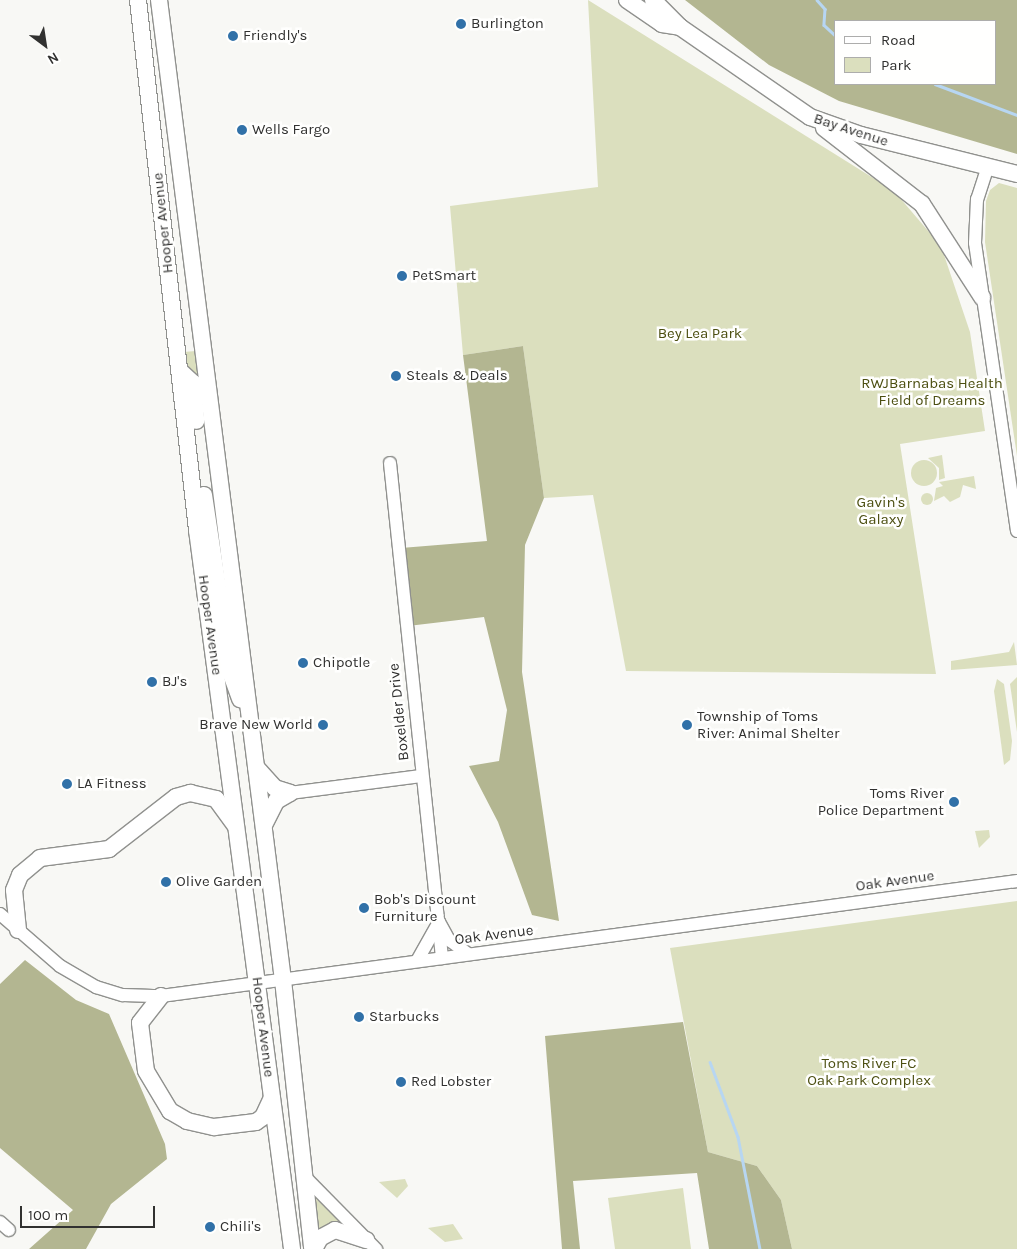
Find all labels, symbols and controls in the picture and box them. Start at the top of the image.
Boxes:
place label: Burlington [471,15,544,33]
marker: Burlington [455,18,467,30]
north arrow [20,20,70,70]
legend [834,20,997,85]
place label: Friendly's [243,27,307,45]
marker: Friendly's [227,30,239,42]
text: Road [881,31,916,49]
text: N [44,48,62,68]
text: Park [881,56,911,74]
street label: Bay Avenue [811,109,891,151]
place label: Wells Fargo [252,121,330,139]
marker: Wells Fargo [236,124,248,136]
street label: Hooper Avenue [149,172,177,274]
place label: PetSmart [412,267,476,285]
marker: PetSmart [396,270,408,282]
park label: Bey Lea Park [658,325,742,343]
place label: Steals & Deals [406,367,508,385]
marker: Steals & Deals [390,370,402,382]
park label: RWJBarnabas Health Field of Dreams [861,374,1003,409]
park label: Gavin's Galaxy [857,493,905,528]
street label: Hooper Avenue [194,574,226,676]
place label: Chipotle [313,654,370,672]
marker: Chipotle [297,657,309,669]
street label: Boxelder Drive [385,662,413,762]
place label: BJ's [162,673,187,691]
marker: BJ's [146,676,158,688]
place label: Township of Toms River: Animal Shelter [697,707,839,742]
place label: Brave New World [199,716,313,734]
marker: Brave New World [317,719,329,731]
marker: Township of Toms River: Animal Shelter [681,719,693,731]
place label: LA Fitness [77,775,147,793]
marker: LA Fitness [61,778,73,790]
place label: Toms River Police Department [818,784,944,819]
marker: Toms River Police Department [948,796,960,808]
street label: Oak Avenue [854,867,936,895]
place label: Olive Garden [176,873,262,891]
marker: Olive Garden [160,876,172,888]
place label: Bob's Discount Furniture [374,890,476,925]
marker: Bob's Discount Furniture [358,902,370,914]
street label: Oak Avenue [454,921,534,949]
street label: Hooper Avenue [248,976,278,1078]
place label: Starbucks [369,1008,439,1026]
marker: Starbucks [353,1011,365,1023]
park label: Toms River FC Oak Park Complex [807,1054,931,1089]
place label: Red Lobster [411,1073,491,1091]
marker: Red Lobster [395,1076,407,1088]
scale bar [22,1196,158,1228]
text: 100 m [28,1206,68,1224]
place label: Chili's [220,1218,261,1236]
marker: Chili's [204,1221,216,1233]

